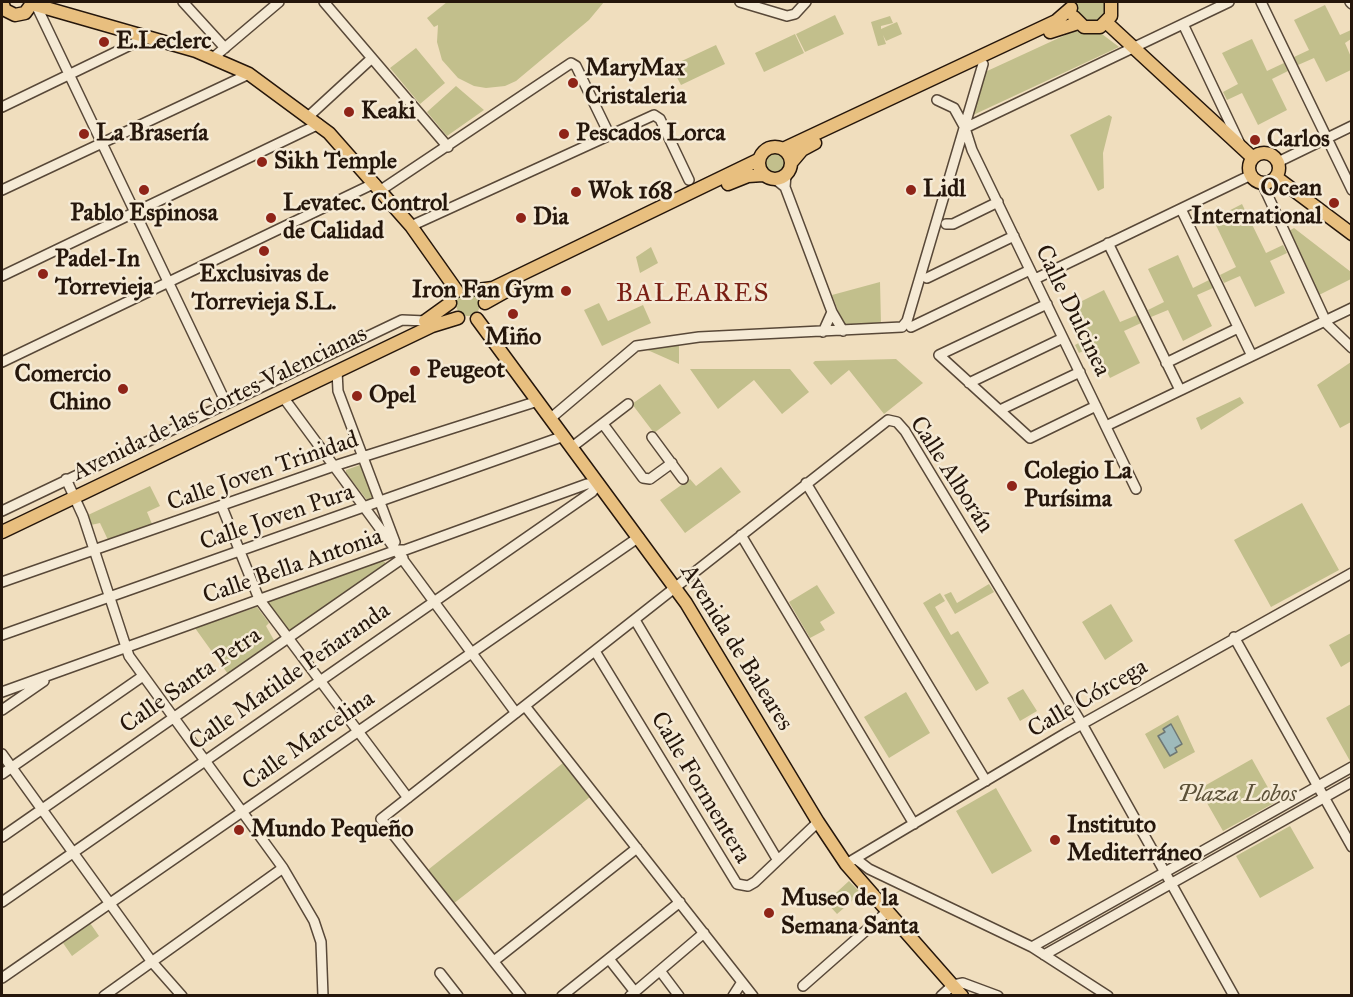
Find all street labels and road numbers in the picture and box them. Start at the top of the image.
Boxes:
street label: Calle Dulcinea [1028,241,1116,381]
street label: Avenida de las Cortes Valencianas [68,320,372,488]
street label: Calle Alborán [903,411,999,539]
street label: Calle Joven Trinidad [164,426,362,518]
street label: Calle Joven Pura [196,478,358,558]
street label: Calle Bella Antonia [199,523,387,611]
street label: Avenida de Baleares [673,560,799,736]
street label: Calle Matilde Peñaranda [184,597,396,757]
street label: Calle Santa Petra [115,622,267,740]
street label: Calle Córcega [1023,653,1153,745]
street label: Calle Marcelina [237,685,381,797]
street label: Calle Formentera [643,707,757,869]

